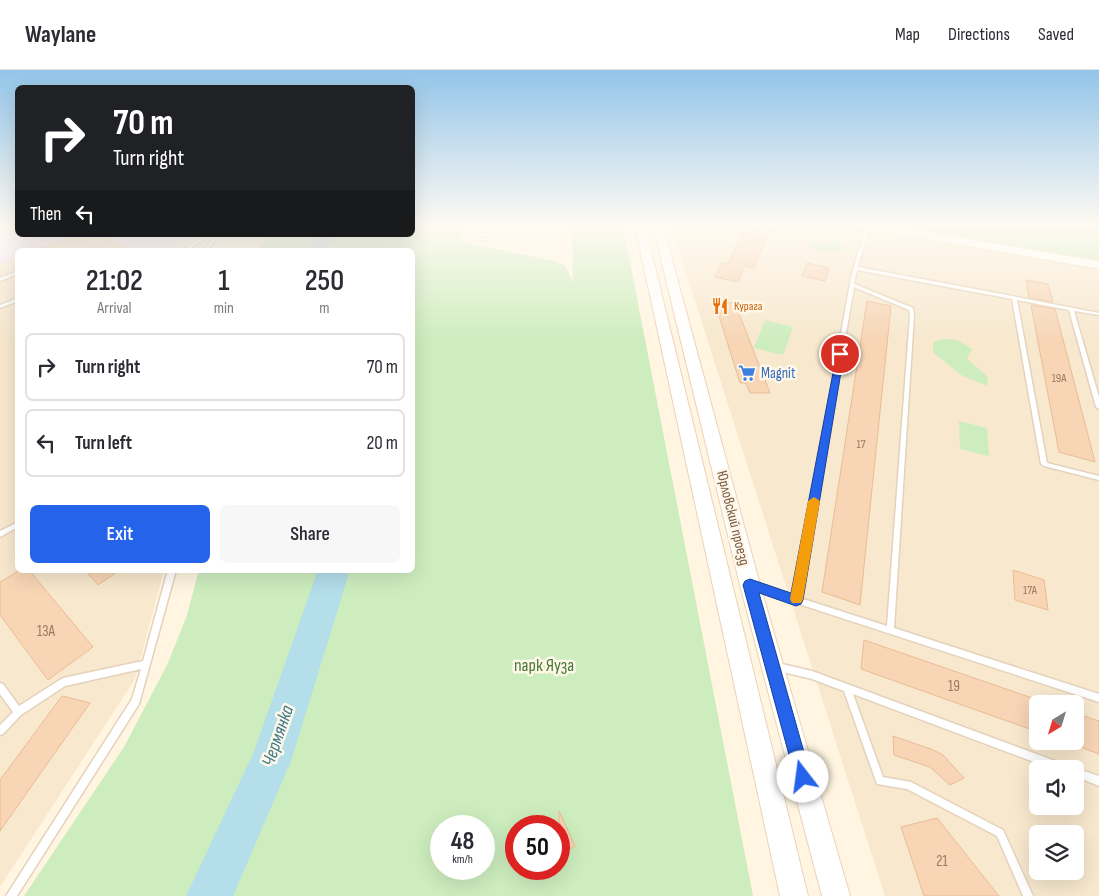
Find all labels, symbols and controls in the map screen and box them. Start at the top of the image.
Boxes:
text: Waylane [25,20,96,49]
text: Map [895,24,920,45]
text: Directions [948,24,1010,45]
text: Saved [1038,24,1074,45]
text: 70 m [113,102,173,145]
icon: right [30,105,95,170]
text: Turn right [113,145,184,172]
icon: left [71,200,99,228]
text: Then [30,203,61,226]
text: 21:02 [86,263,143,299]
text: 1 [218,263,229,299]
text: 250 [305,263,344,299]
restaurant icon: Курага [710,296,730,316]
text: Arrival [97,299,132,318]
text: min [214,299,234,318]
text: m [319,299,330,318]
place label: Курага [734,299,763,314]
pin [819,333,861,375]
icon: arrive [826,340,854,368]
icon: right [32,353,60,381]
text: Turn right [75,356,140,379]
text: 70 m [367,356,398,379]
supermarket icon: Magnit [737,363,757,383]
place label: Magnit [761,364,796,383]
house number: 19А [1052,371,1067,386]
icon: left [32,429,60,457]
text: Turn left [75,432,132,455]
text: 20 m [366,432,398,455]
house number: 17 [857,437,866,452]
street label: Юрловский проезд [712,469,754,567]
button: Exit [30,505,210,563]
button: Share [220,505,400,563]
house number: 17А [1023,583,1038,598]
house number: 13А [37,622,56,641]
park label: парк Яуза [514,655,574,676]
house number: 19 [948,677,960,696]
north arrow [1029,695,1084,750]
map controls [1029,695,1084,880]
water label: Чермянка [257,702,299,769]
position arrow [776,750,828,802]
button: sound [1029,760,1084,815]
speed limit sign: 50 [505,815,570,880]
button: layers [1029,825,1084,880]
text: 48 [451,826,474,857]
text: km/h [452,852,473,867]
house number: 21 [936,852,948,871]

